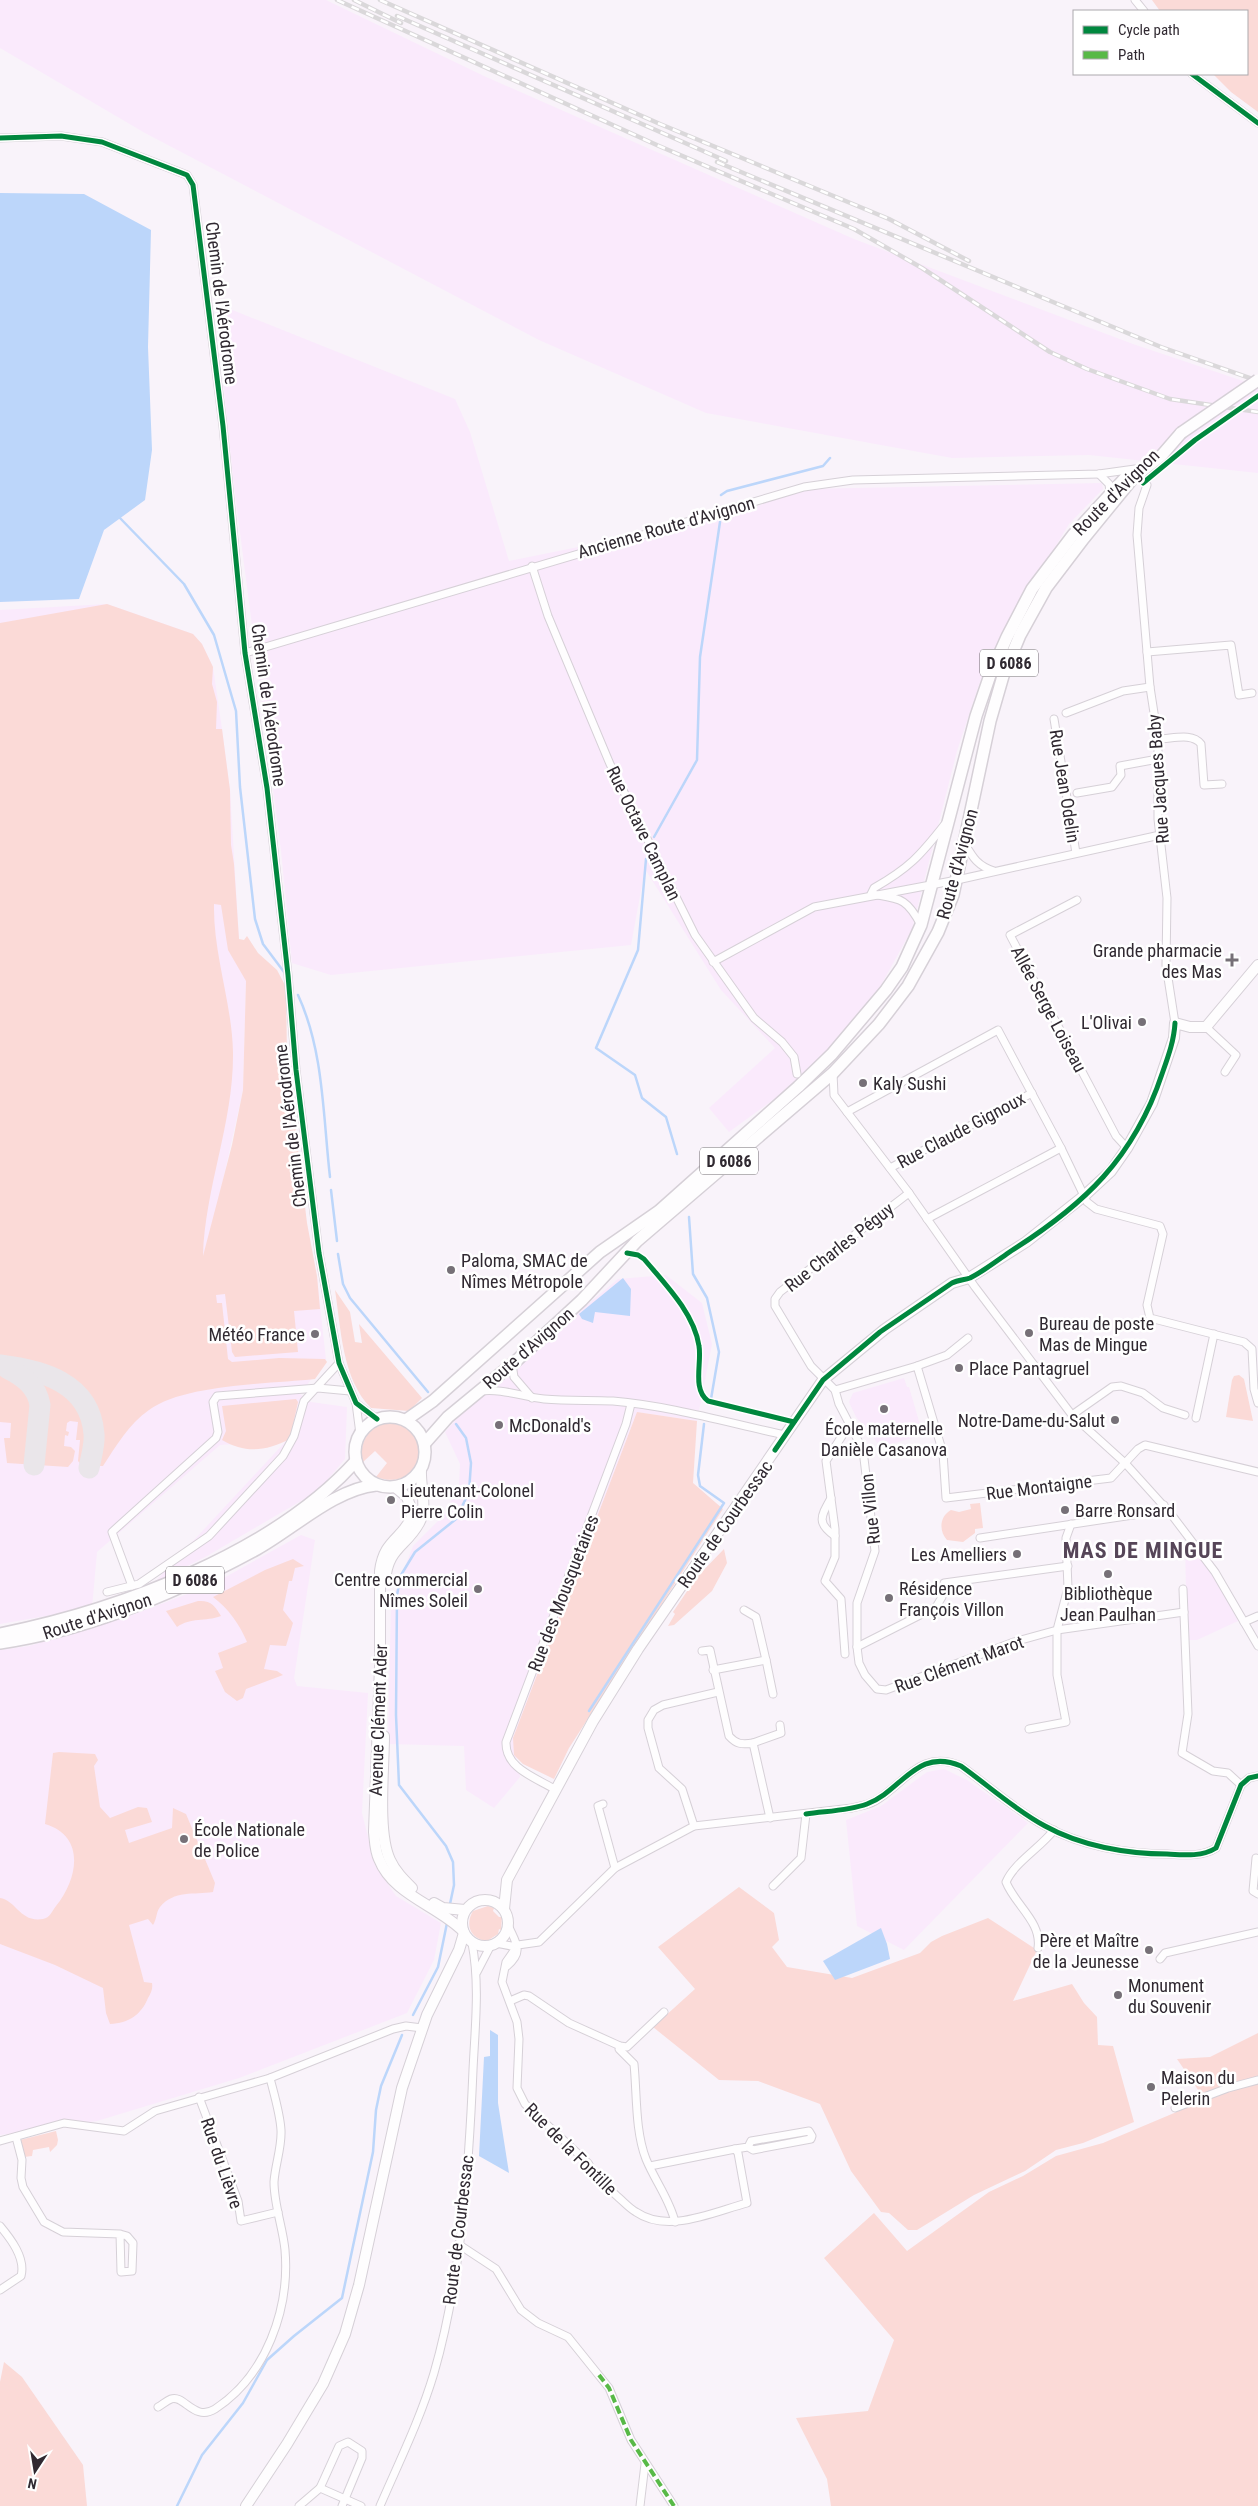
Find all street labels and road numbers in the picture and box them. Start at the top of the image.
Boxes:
street label: Chemin de l'Aérodrome [202,220,242,386]
street label: Route d'Avignon [1069,445,1163,539]
street label: Ancienne Route d'Avignon [575,492,757,562]
street label: Chemin de l'Aérodrome [247,622,291,788]
road number: D 6086 [980,650,1038,676]
street label: Rue Jacques Baby [1143,713,1173,844]
street label: Rue Jean Odelin [1046,728,1084,844]
street label: Rue Octave Camplan [602,762,686,904]
street label: Route d'Avignon [932,807,982,921]
street label: Allée Serge Loiseau [1007,942,1091,1076]
street label: Chemin de l'Aérodrome [270,1043,310,1209]
street label: Rue Claude Gignoux [893,1087,1029,1173]
road number: D 6086 [700,1148,758,1174]
street label: Rue Charles Péguy [780,1198,898,1296]
street label: Route d'Avignon [478,1303,578,1393]
street label: Route de Courbessac [673,1456,777,1592]
street label: Rue Montaigne [985,1470,1093,1504]
street label: Rue Villon [856,1473,884,1545]
street label: Rue des Mousquetaires [523,1512,603,1674]
road number: D 6086 [166,1566,224,1594]
street label: Route d'Avignon [40,1589,154,1643]
street label: Rue Clément Marot [892,1631,1026,1697]
street label: Avenue Clément Ader [365,1643,391,1796]
street label: Rue de la Fontille [521,2099,621,2199]
street label: Rue du Lièvre [197,2115,247,2211]
street label: Route de Courbessac [438,2154,478,2306]

